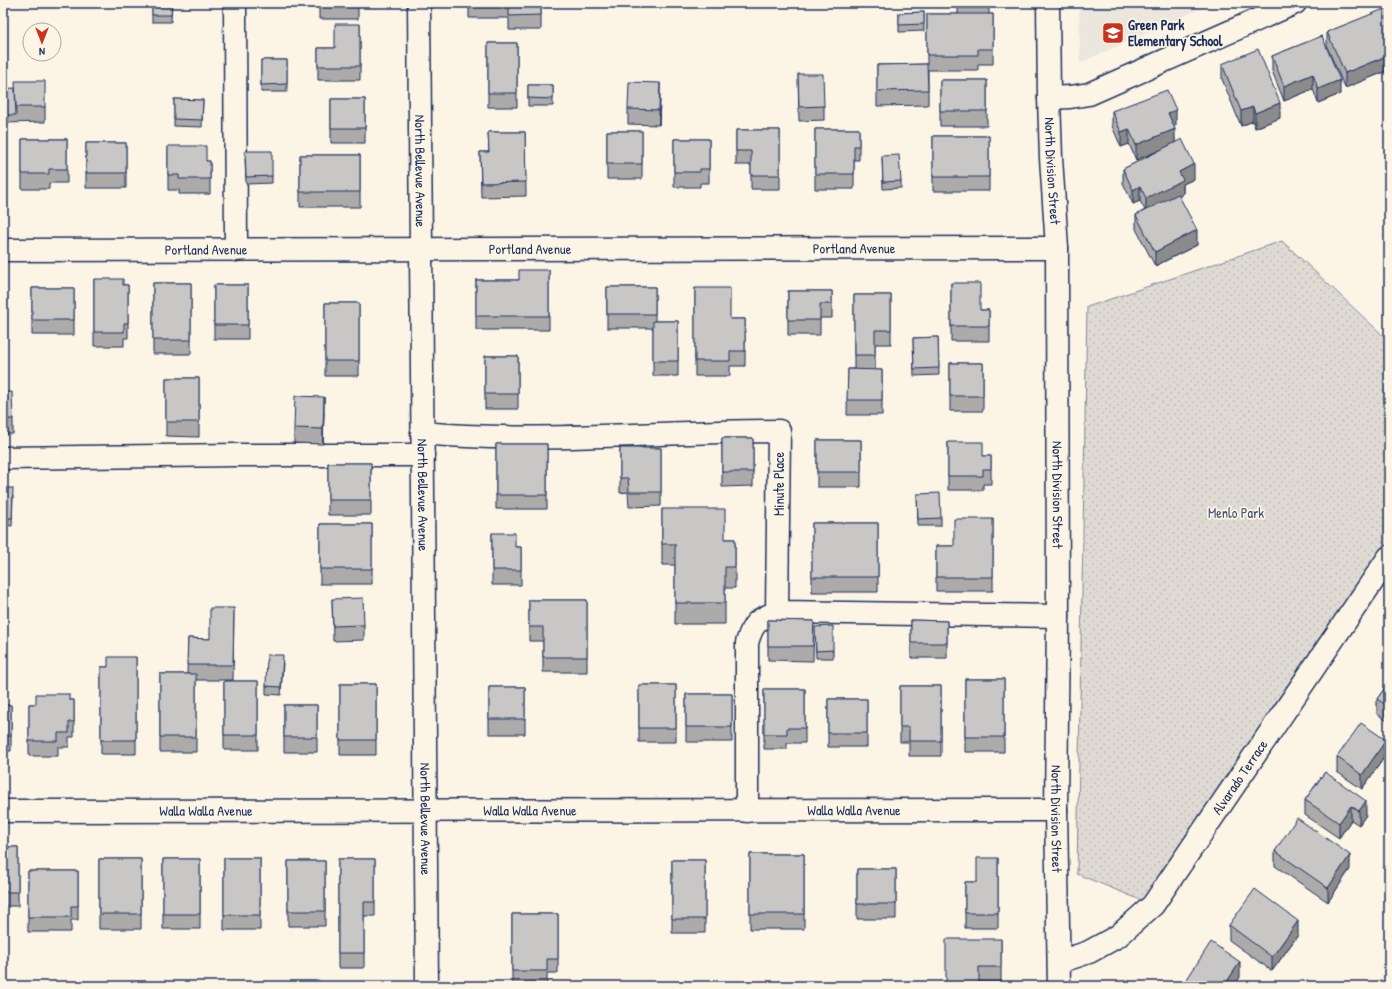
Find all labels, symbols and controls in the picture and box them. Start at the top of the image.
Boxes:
place label: Green Park Elementary School [1128,15,1223,52]
school or university icon: Green Park Elementary School [1100,20,1126,46]
north arrow [22,22,62,62]
text: N [39,45,45,59]
street label: North Bellevue Avenue [411,115,431,228]
street label: North Division Street [1041,117,1065,225]
street label: Portland Avenue [813,238,896,257]
street label: Portland Avenue [489,239,572,258]
street label: Portland Avenue [165,240,248,259]
street label: North Bellevue Avenue [414,439,433,552]
street label: North Division Street [1049,441,1068,549]
street label: Minute Place [769,452,788,516]
park label: Menlo Park [1208,503,1264,522]
street label: Alvarado Terrace [1207,735,1272,818]
street label: North Bellevue Avenue [416,763,436,876]
street label: North Division Street [1047,765,1067,873]
street label: Walla Walla Avenue [483,800,577,820]
street label: Walla Walla Avenue [807,800,901,819]
street label: Walla Walla Avenue [159,801,253,820]

